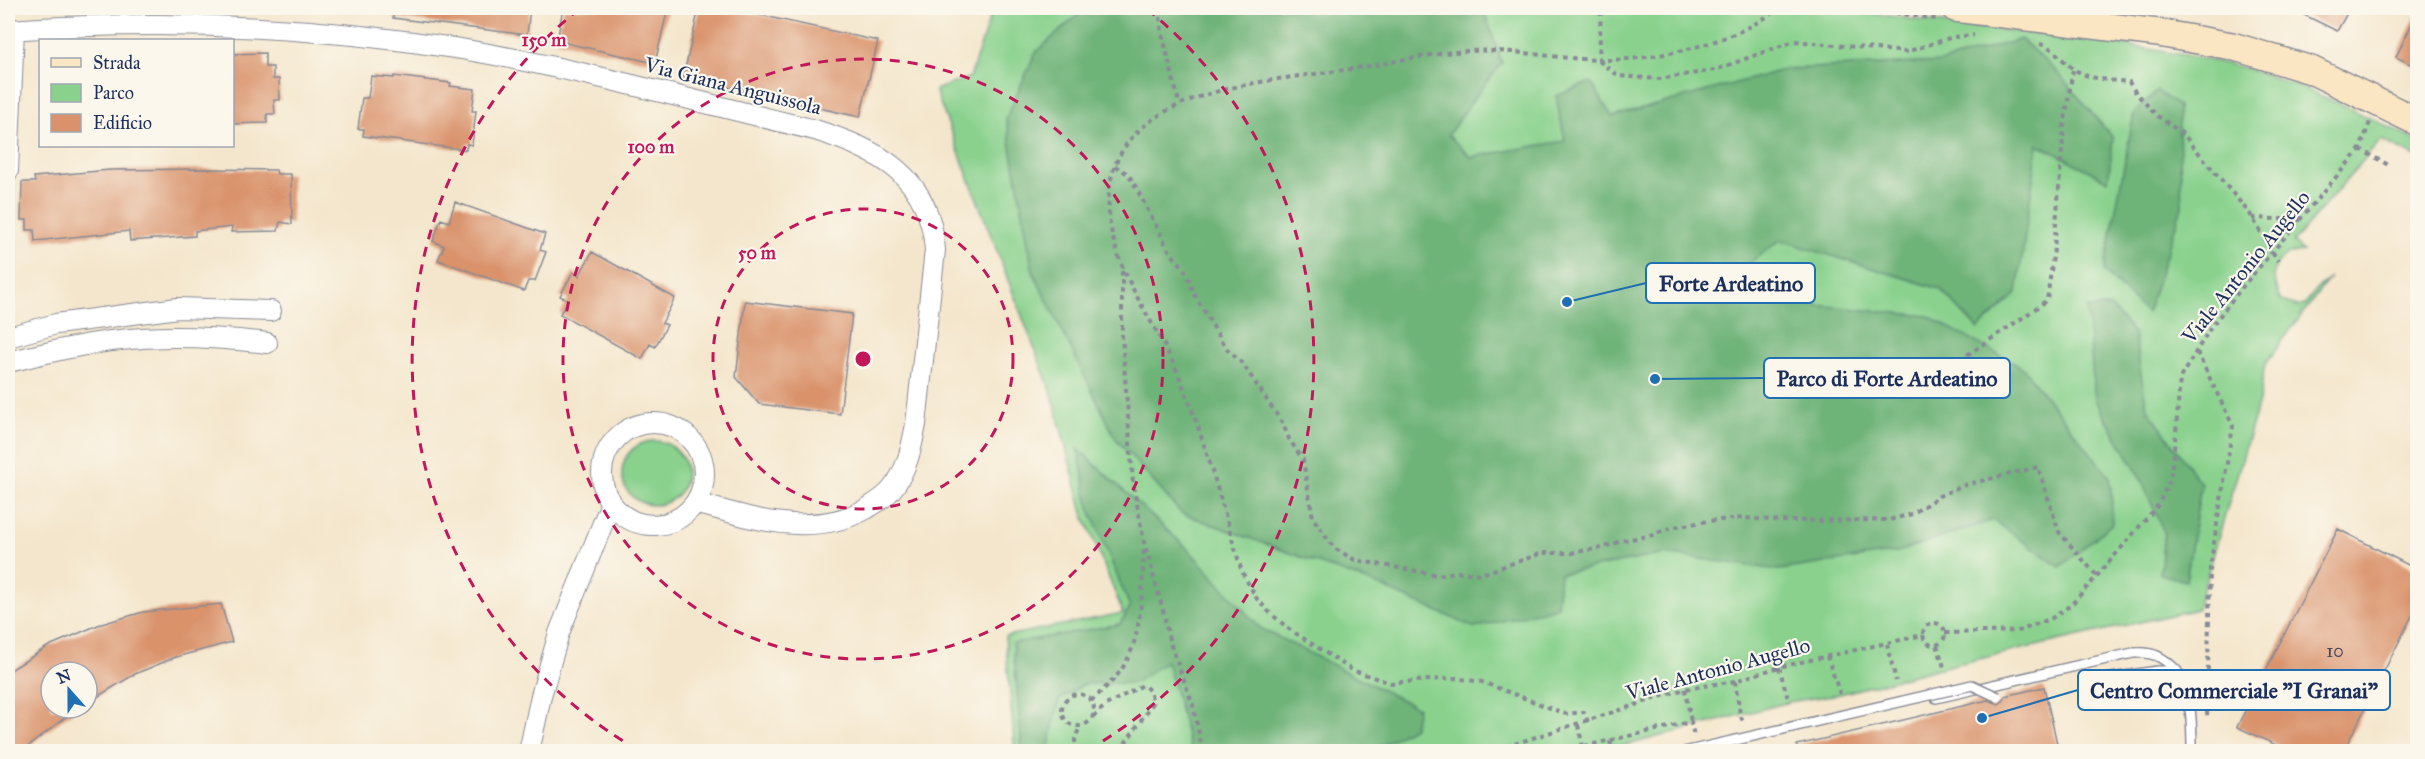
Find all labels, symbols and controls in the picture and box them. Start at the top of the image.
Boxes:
text: 150 m [522,29,567,51]
legend [39,39,234,147]
street label: Via Giana Anguissola [641,51,824,121]
text: Strada [93,52,141,74]
text: Parco [93,82,134,104]
text: Edificio [93,112,152,134]
text: 100 m [628,136,675,158]
street label: Viale Antonio Augello [2176,185,2316,350]
text: 50 m [738,242,777,264]
callout: Forte Ardeatino [1646,263,1815,303]
text: Forte Ardeatino [1659,270,1803,297]
centre of rings [853,349,873,369]
callout: Parco di Forte Ardeatino [1764,358,2010,398]
text: Parco di Forte Ardeatino [1776,365,1998,392]
street label: Viale Antonio Augello [1622,632,1813,706]
house number: 10 [2326,640,2344,662]
north arrow [39,660,99,720]
text: N [54,665,74,688]
callout: Centro Commerciale "I Granai" [2078,670,2390,710]
text: Centro Commerciale "I Granai" [2090,677,2379,704]

